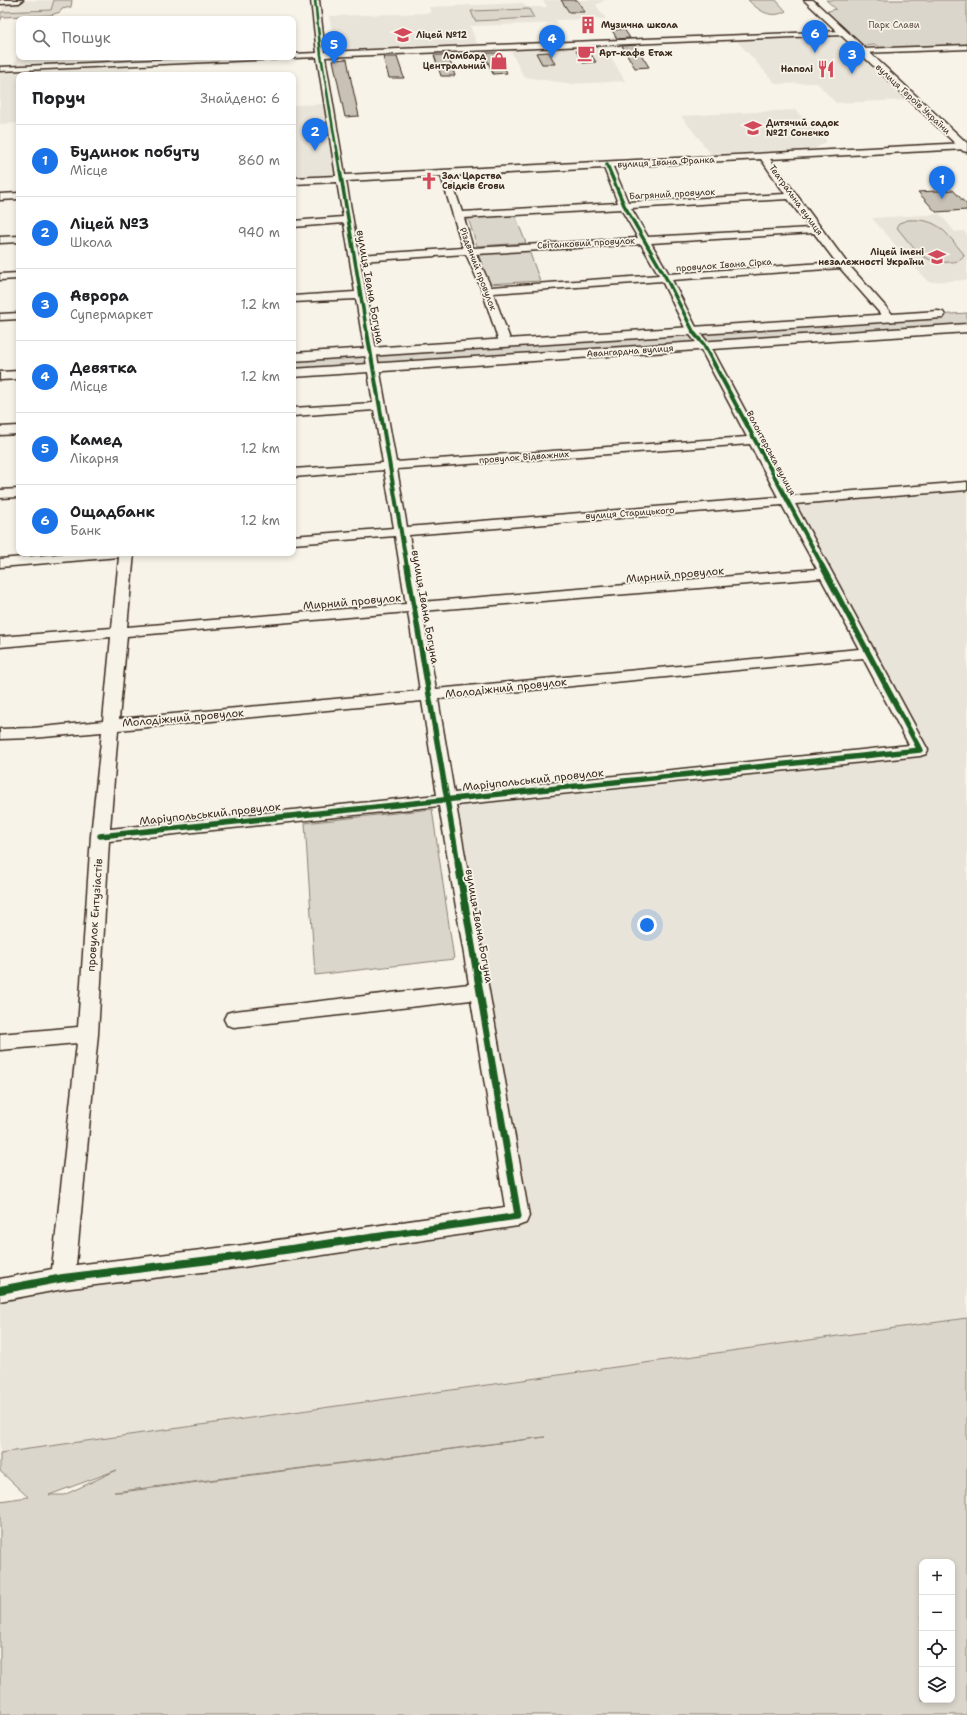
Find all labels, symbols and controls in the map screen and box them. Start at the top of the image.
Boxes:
building icon: Музична школа [578,15,598,35]
search box [16,16,296,60]
place label: Музична школа [601,19,679,31]
park label: Парк Слави [868,19,920,31]
pin: 6 [802,20,828,53]
school or university icon: Ліцей №12 [393,25,413,45]
pin: 4 [539,25,565,58]
icon: search [30,27,52,49]
text: Пошук [62,28,111,48]
place label: Ліцей №12 [416,29,468,41]
pin: 5 [321,31,347,64]
pin: 3 [839,41,865,74]
cafe icon: Арт-кафе Етаж [576,43,596,63]
place label: Арт-кафе Етаж [599,47,673,59]
place label: Ломбард Центральний [423,50,487,72]
shop icon: Ломбард Центральний [489,51,509,71]
restaurant icon: Наполі [816,59,836,79]
street label: вулиця Героїв України [873,61,953,137]
place label: Наполі [781,63,813,75]
text: Поруч [32,87,85,109]
text: Знайдено: 6 [200,90,280,107]
place label: Дитячий садок №21 Сонечко [766,117,839,139]
pin: 2 [302,118,328,151]
school or university icon: Дитячий садок №21 Сонечко [743,118,763,138]
text: Будинок побуту [70,142,200,162]
text: 1 [42,152,48,169]
text: 860 m [238,152,280,169]
street label: вулиця Івана Франка [617,153,715,171]
text: Місце [70,162,108,179]
street label: Театральна вулиця [766,162,826,238]
pin: 1 [929,166,955,199]
place label: Зал Царства Свідків Єгови [442,170,506,192]
church icon: Зал Царства Свідків Єгови [419,171,439,191]
street label: Багряний провулок [629,186,716,202]
text: Ліцей №3 [70,214,149,234]
text: 2 [40,224,50,241]
text: 940 m [238,224,280,241]
street label: Різдвяний провулок [457,226,499,312]
street label: вулиця Івана Богуна [353,229,387,345]
text: Школа [70,234,112,251]
street label: Світанковий провулок [537,234,635,252]
place label: Ліцей імені незалежності України [818,246,925,268]
school or university icon: Ліцей імені незалежності України [927,247,947,267]
street label: провулок Івана Сірка [676,256,773,274]
text: Аврора [70,286,129,306]
text: 3 [40,296,50,313]
text: 1.2 km [241,296,280,313]
text: Супермаркет [70,306,153,323]
street label: Авангардна вулиця [586,342,674,360]
text: Девятка [70,358,137,378]
text: 4 [40,368,50,385]
text: 1.2 km [241,368,280,385]
text: Місце [70,378,108,395]
street label: Волонтерська вулиця [744,409,798,497]
text: Камед [70,430,122,450]
text: 5 [41,440,49,457]
text: 1.2 km [241,440,280,457]
street label: провулок Відважних [478,448,570,466]
text: Лікарня [70,450,119,467]
text: Ощадбанк [70,502,155,522]
street label: вулиця Старицького [585,504,675,522]
text: 6 [40,512,50,529]
text: 1.2 km [241,512,280,529]
text: Банк [70,522,101,539]
street label: вулиця Івана Богуна [408,549,442,665]
street label: Мирний провулок [625,563,725,587]
street label: Мирний провулок [302,590,402,614]
street label: Молодіжний провулок [444,674,568,702]
street label: Молодіжний провулок [121,705,245,731]
street label: Маріупольський провулок [462,765,605,795]
street label: Маріупольський провулок [139,799,282,829]
street label: провулок Ентузіастів [84,858,106,972]
street label: вулиця Івана Богуна [462,868,496,984]
your location [637,915,657,935]
map controls [919,1559,955,1703]
button: + [919,1559,955,1595]
button: − [919,1595,955,1631]
button: locate [919,1631,955,1667]
button: layers [919,1667,955,1703]

